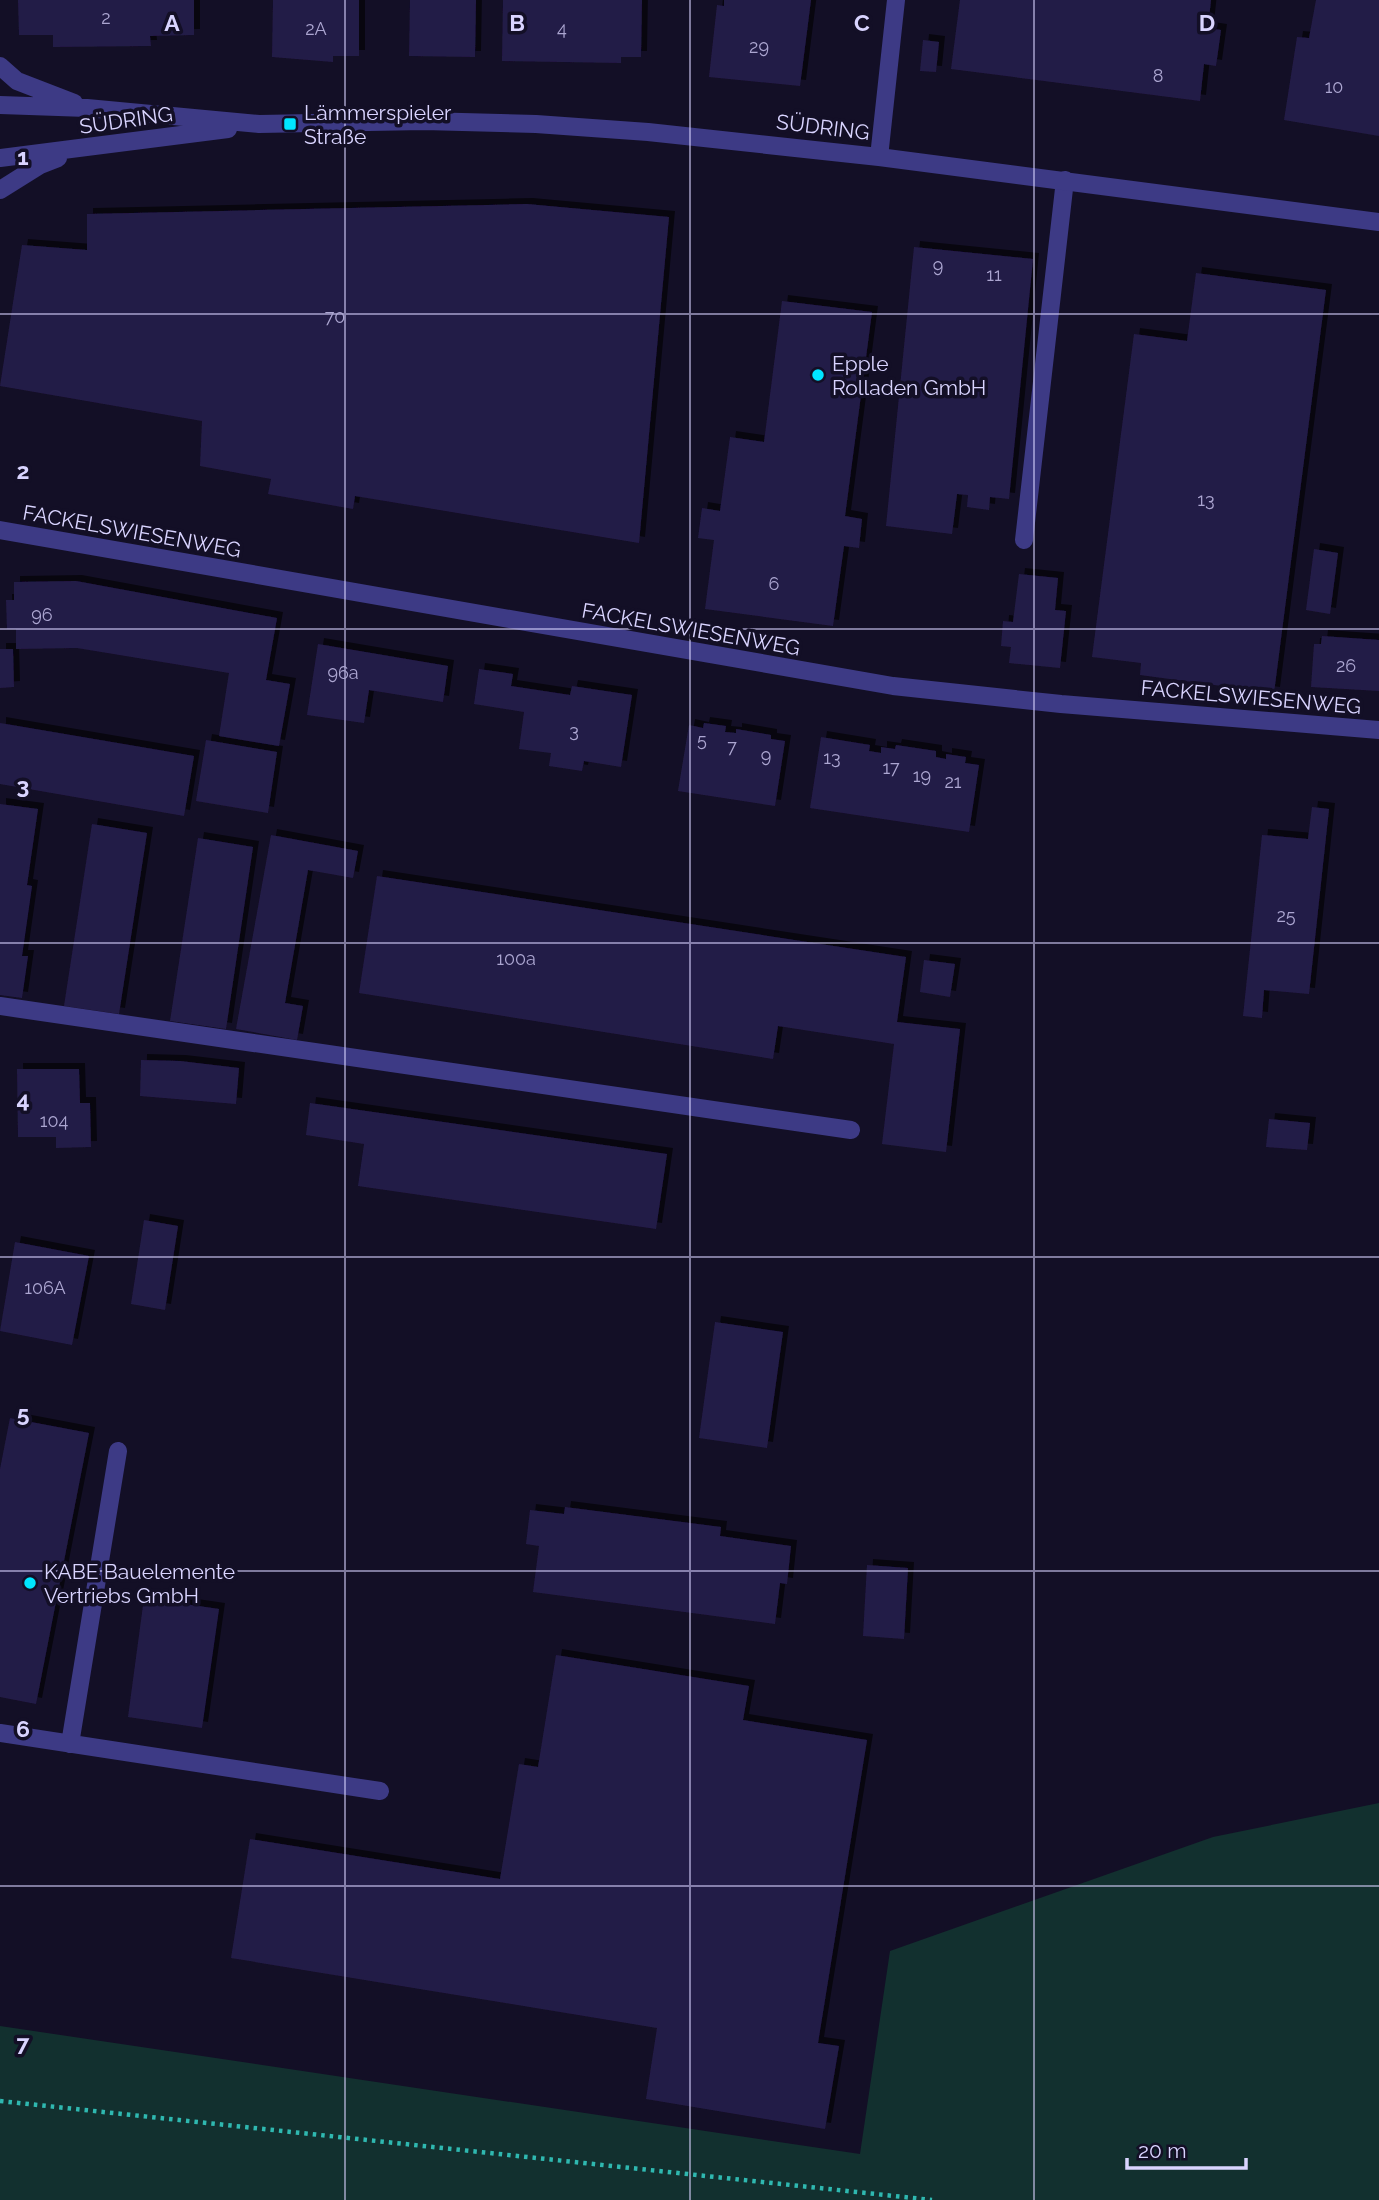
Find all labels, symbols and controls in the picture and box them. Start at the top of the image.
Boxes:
house number: 2 [101,7,111,28]
text: A [164,9,180,36]
text: B [509,9,525,36]
text: C [854,9,870,36]
text: D [1199,9,1215,36]
house number: 2A [305,18,327,39]
house number: 4 [557,18,567,39]
house number: 29 [749,36,769,57]
house number: 8 [1153,65,1163,86]
house number: 10 [1325,76,1343,97]
place label: Lämmerspieler Straße [304,100,452,149]
street label: SÜDRING [78,101,174,139]
street label: SÜDRING [775,109,871,145]
marker: Lämmerspieler Straße [282,116,298,132]
text: 1 [17,143,29,170]
house number: 9 [933,255,943,276]
house number: 11 [986,264,1002,285]
house number: 70 [325,306,345,327]
place label: Epple Rolladen GmbH [832,351,986,400]
marker: Epple Rolladen GmbH [810,367,826,383]
text: 2 [17,457,29,484]
house number: 13 [1197,489,1215,510]
street label: FACKELSWIESENWEG [21,499,243,563]
house number: 6 [769,573,780,594]
street label: FACKELSWIESENWEG [580,597,802,661]
house number: 96 [31,604,53,625]
house number: 26 [1336,655,1356,676]
house number: 96a [327,662,359,683]
street label: FACKELSWIESENWEG [1140,675,1362,719]
house number: 3 [569,720,579,741]
house number: 5 [697,729,707,750]
house number: 7 [727,736,737,757]
house number: 9 [761,745,771,766]
house number: 13 [823,747,841,768]
house number: 17 [882,757,900,778]
house number: 19 [913,765,931,786]
house number: 21 [944,771,962,792]
text: 3 [17,772,29,799]
house number: 25 [1276,905,1296,926]
house number: 100a [496,948,536,969]
text: 4 [16,1086,30,1113]
house number: 104 [40,1110,68,1131]
house number: 106A [24,1277,66,1298]
text: 5 [17,1400,30,1427]
place label: KABE Bauelemente Vertriebs GmbH [44,1559,235,1608]
marker: KABE Bauelemente Vertriebs GmbH [22,1575,38,1591]
text: 6 [16,1715,30,1742]
text: 7 [17,2029,30,2056]
scale bar [1127,2126,1246,2170]
text: 20 m [1138,2138,1186,2163]

